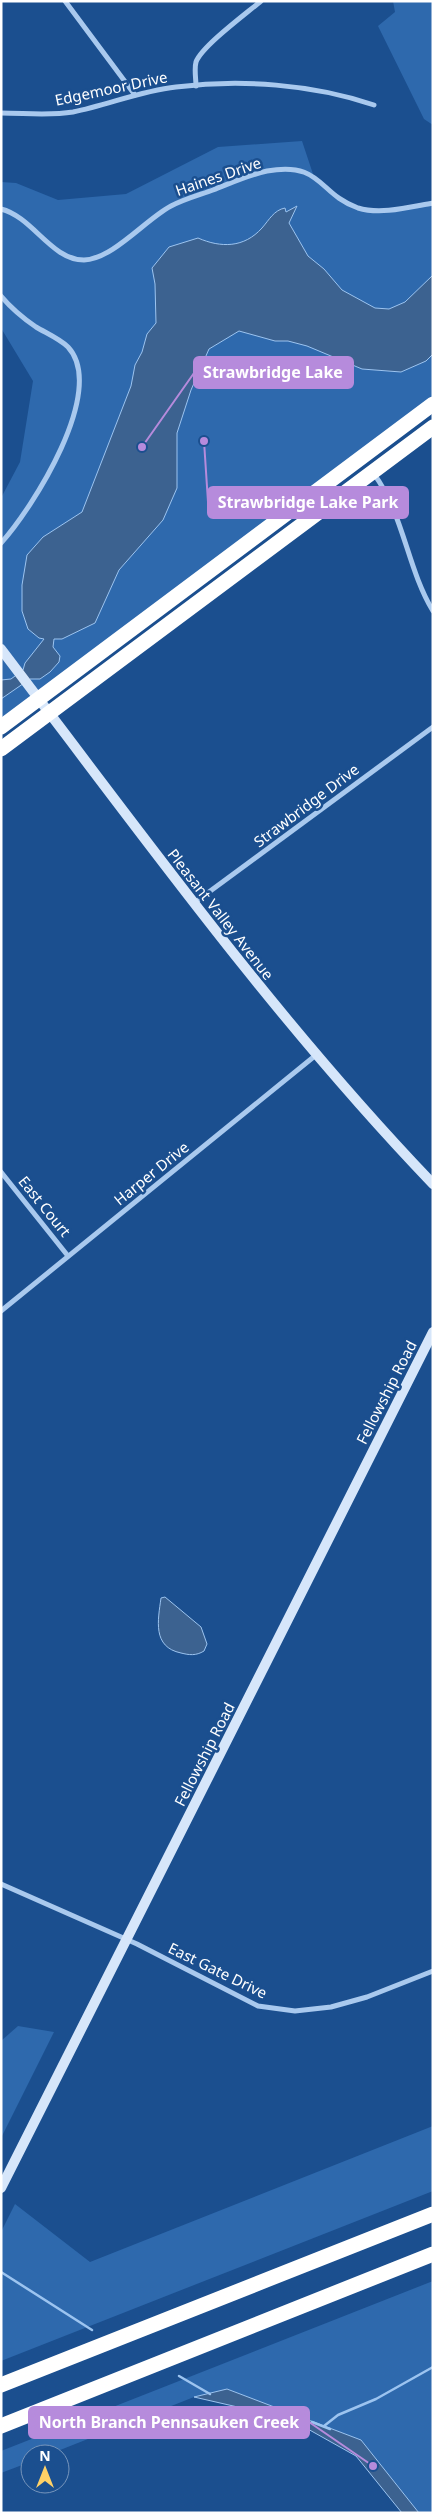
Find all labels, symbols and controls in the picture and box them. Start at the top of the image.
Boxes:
street label: Edgemoor Drive [53,66,169,110]
street label: Haines Drive [173,152,263,200]
callout: Strawbridge Lake [194,357,353,388]
text: Strawbridge Lake [203,361,343,383]
callout: Strawbridge Lake Park [208,487,408,518]
text: Strawbridge Lake Park [218,491,398,513]
street label: Strawbridge Drive [249,759,363,851]
street label: Pleasant Valley Avenue [163,844,279,984]
street label: Harper Drive [109,1137,193,1209]
street label: East Court [14,1171,76,1241]
street label: Fellowship Road [351,1337,421,1447]
street label: Fellowship Road [169,1699,239,1809]
street label: East Gate Drive [165,1937,271,2003]
callout: North Branch Pennsauken Creek [29,2407,309,2438]
text: North Branch Pennsauken Creek [39,2411,299,2433]
north arrow [20,2444,70,2494]
text: N [39,2446,51,2465]

